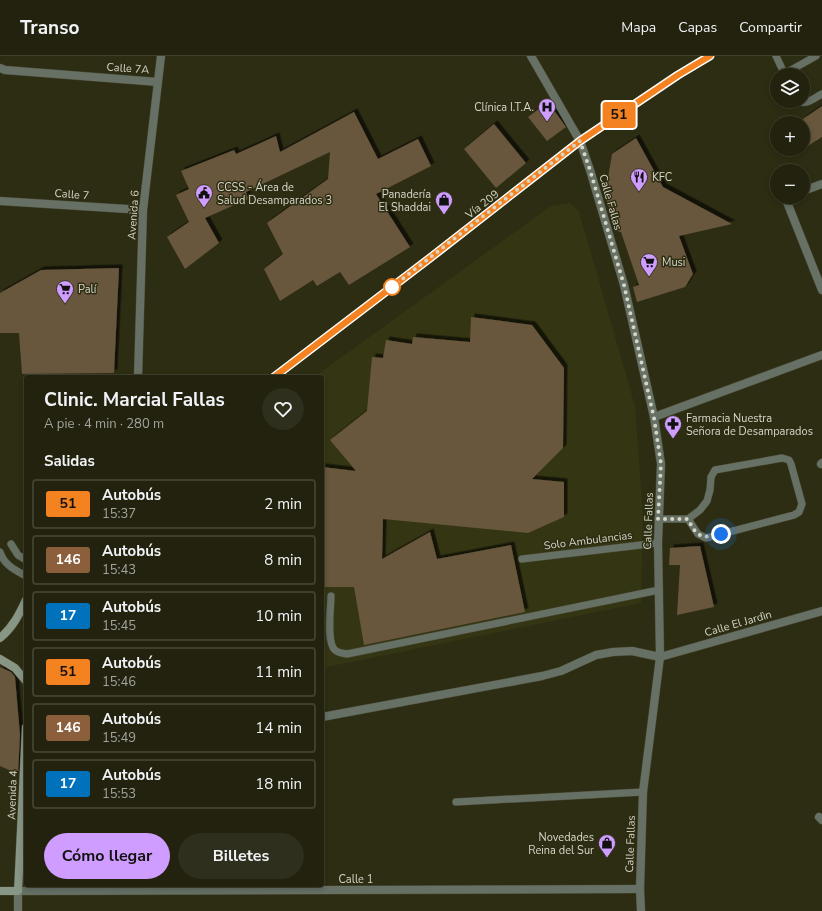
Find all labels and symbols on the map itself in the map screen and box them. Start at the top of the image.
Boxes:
street label: Calle 7A [106,60,150,77]
hospital icon: Clínica I.T.A. [537,97,557,122]
place label: Clínica I.T.A. [474,100,534,115]
line badge: 51 [601,102,637,128]
restaurant icon: KFC [629,167,649,192]
place label: KFC [652,170,672,185]
street label: Calle Fallas [595,172,626,232]
place label: CCSS - Área de Salud Desamparados 3 [217,179,332,208]
public building icon: CCSS - Área de Salud Desamparados 3 [194,183,214,208]
street label: Calle 7 [54,186,90,203]
place label: Panadería El Shaddai [378,187,431,215]
street label: Vía 209 [462,187,502,223]
street label: Avenida 6 [124,189,143,240]
shop icon: Panadería El Shaddai [434,190,454,215]
supermarket icon: Musi [639,252,659,277]
place label: Musi [662,255,685,270]
unlabelled marker [383,278,401,296]
supermarket icon: Palí [55,279,75,304]
place label: Palí [78,282,98,297]
place label: Farmacia Nuestra Señora de Desamparados [686,411,813,439]
pharmacy icon: Farmacia Nuestra Señora de Desamparados [663,414,683,439]
street label: Calle Fallas [640,492,657,550]
your location [711,524,731,544]
street label: Solo Ambulancias [543,528,633,553]
street label: Calle El Jardìn [703,607,773,640]
street label: Avenida 4 [4,770,21,820]
street label: Calle Fallas [622,815,639,873]
place label: Novedades Reina del Sur [528,830,594,858]
shop icon: Novedades Reina del Sur [597,833,617,858]
street label: Calle 1 [339,872,373,887]

